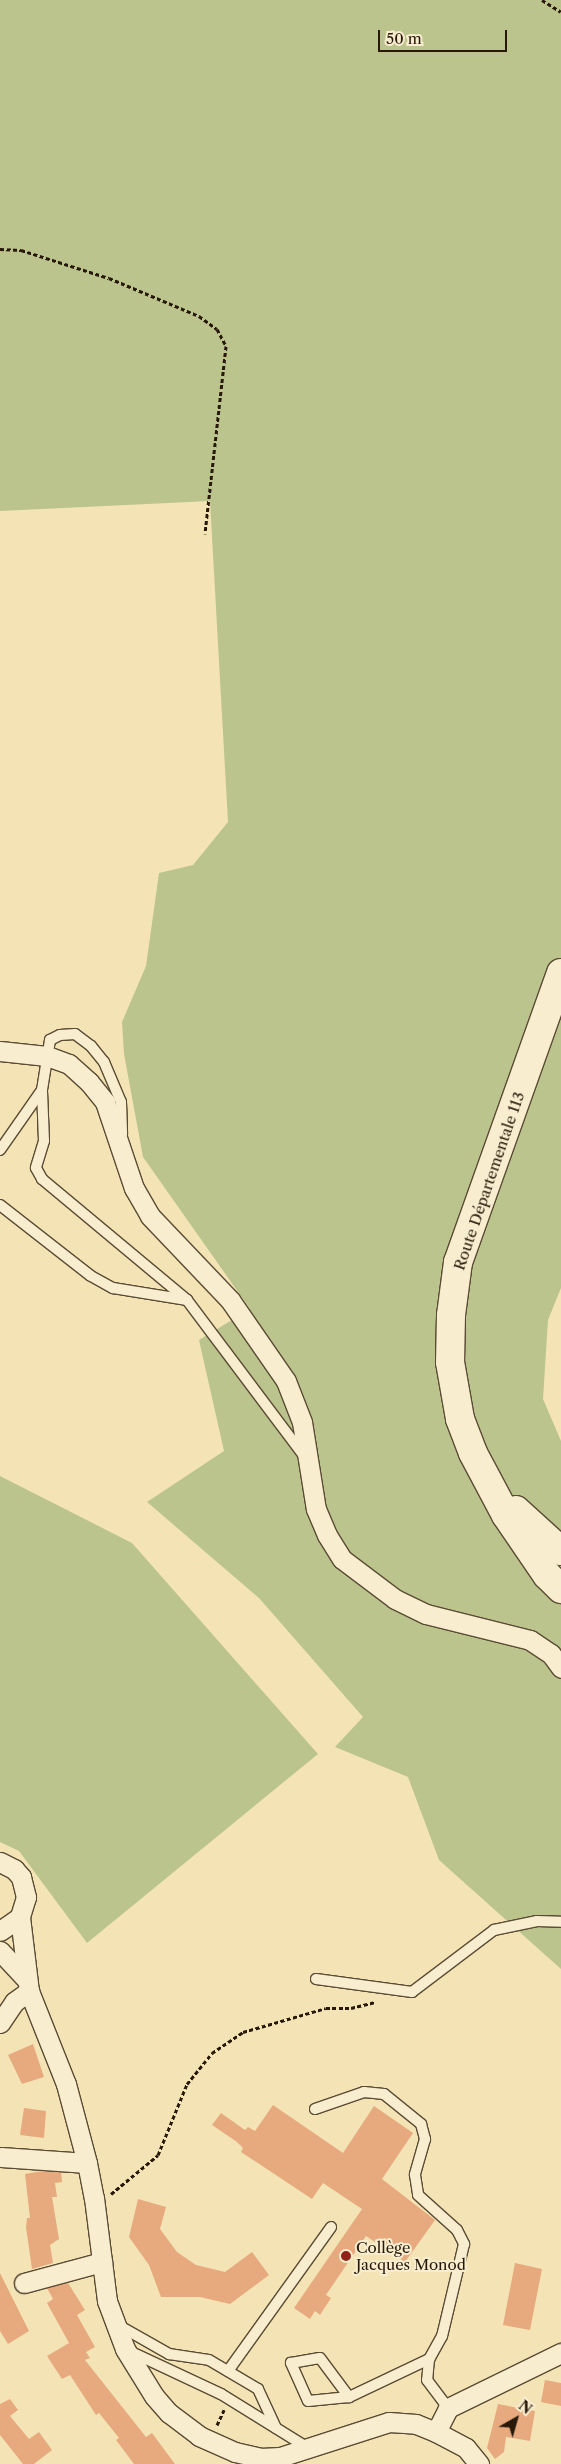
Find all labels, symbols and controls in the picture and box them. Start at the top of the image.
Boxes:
scale bar [381,20,510,52]
text: 50 m [386,29,422,48]
street label: Route Départementale 113 [450,1089,528,1273]
place label: Collège Jacques Monod [356,2238,466,2273]
marker: Collège Jacques Monod [340,2250,352,2262]
north arrow [491,2394,541,2444]
text: N [515,2396,536,2418]

